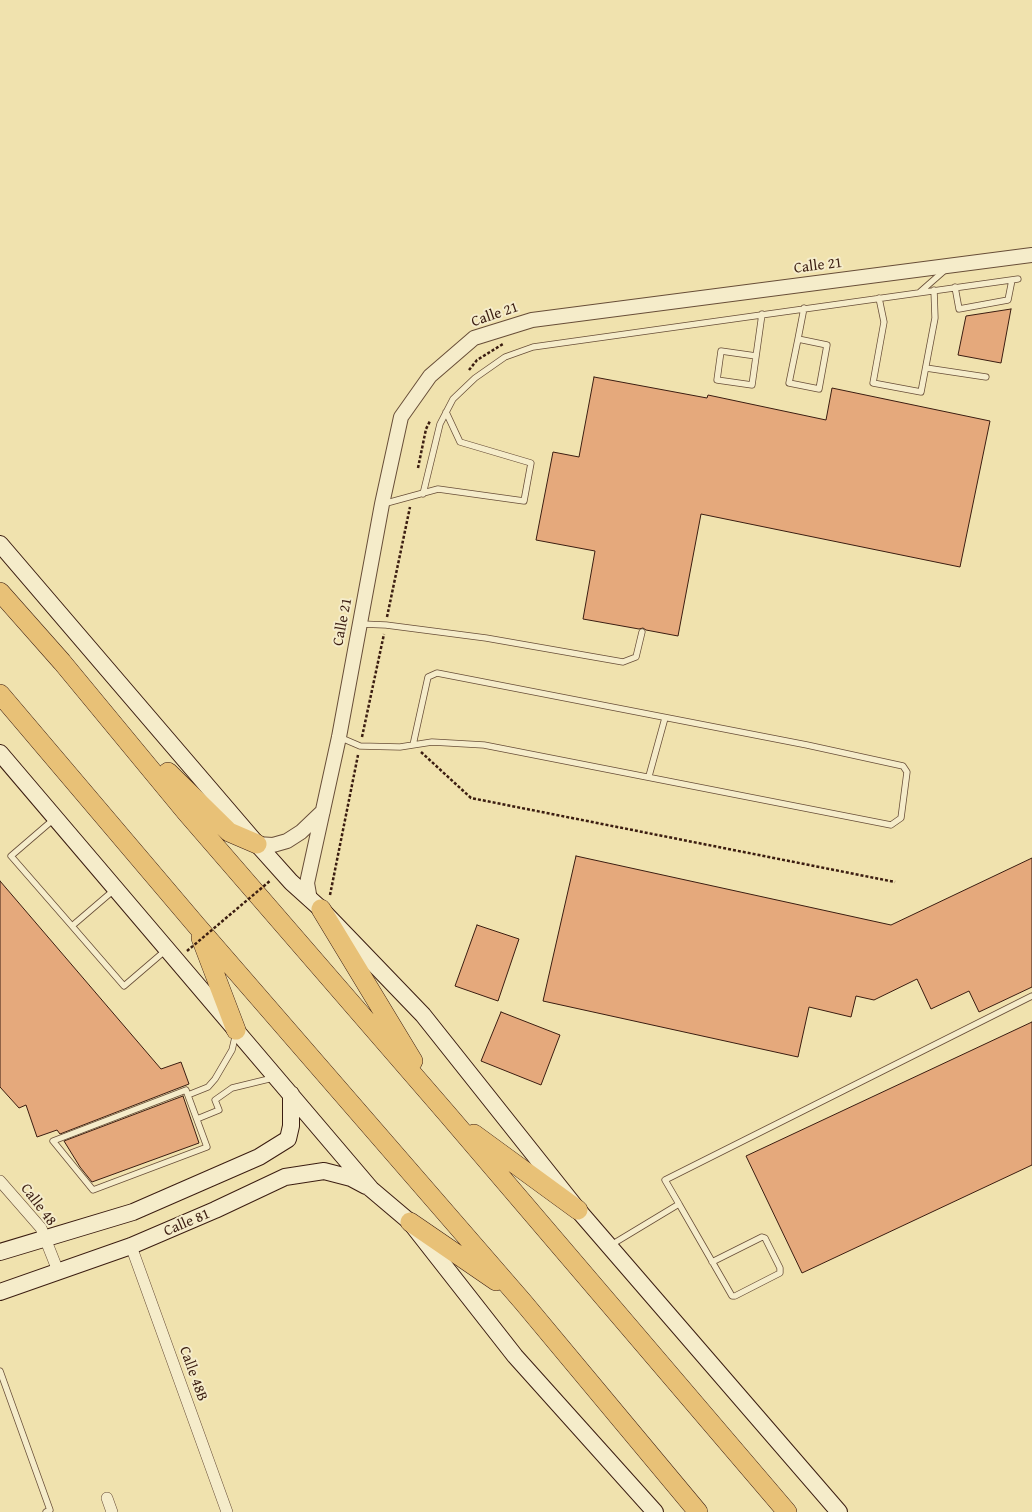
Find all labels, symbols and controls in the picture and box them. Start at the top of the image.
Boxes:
street label: Calle 21 [793,254,843,278]
street label: Calle 21 [469,299,521,331]
street label: Calle 21 [330,597,356,647]
street label: Calle 48 [16,1180,60,1230]
street label: Calle 81 [161,1205,213,1241]
street label: Calle 48B [175,1344,211,1404]

